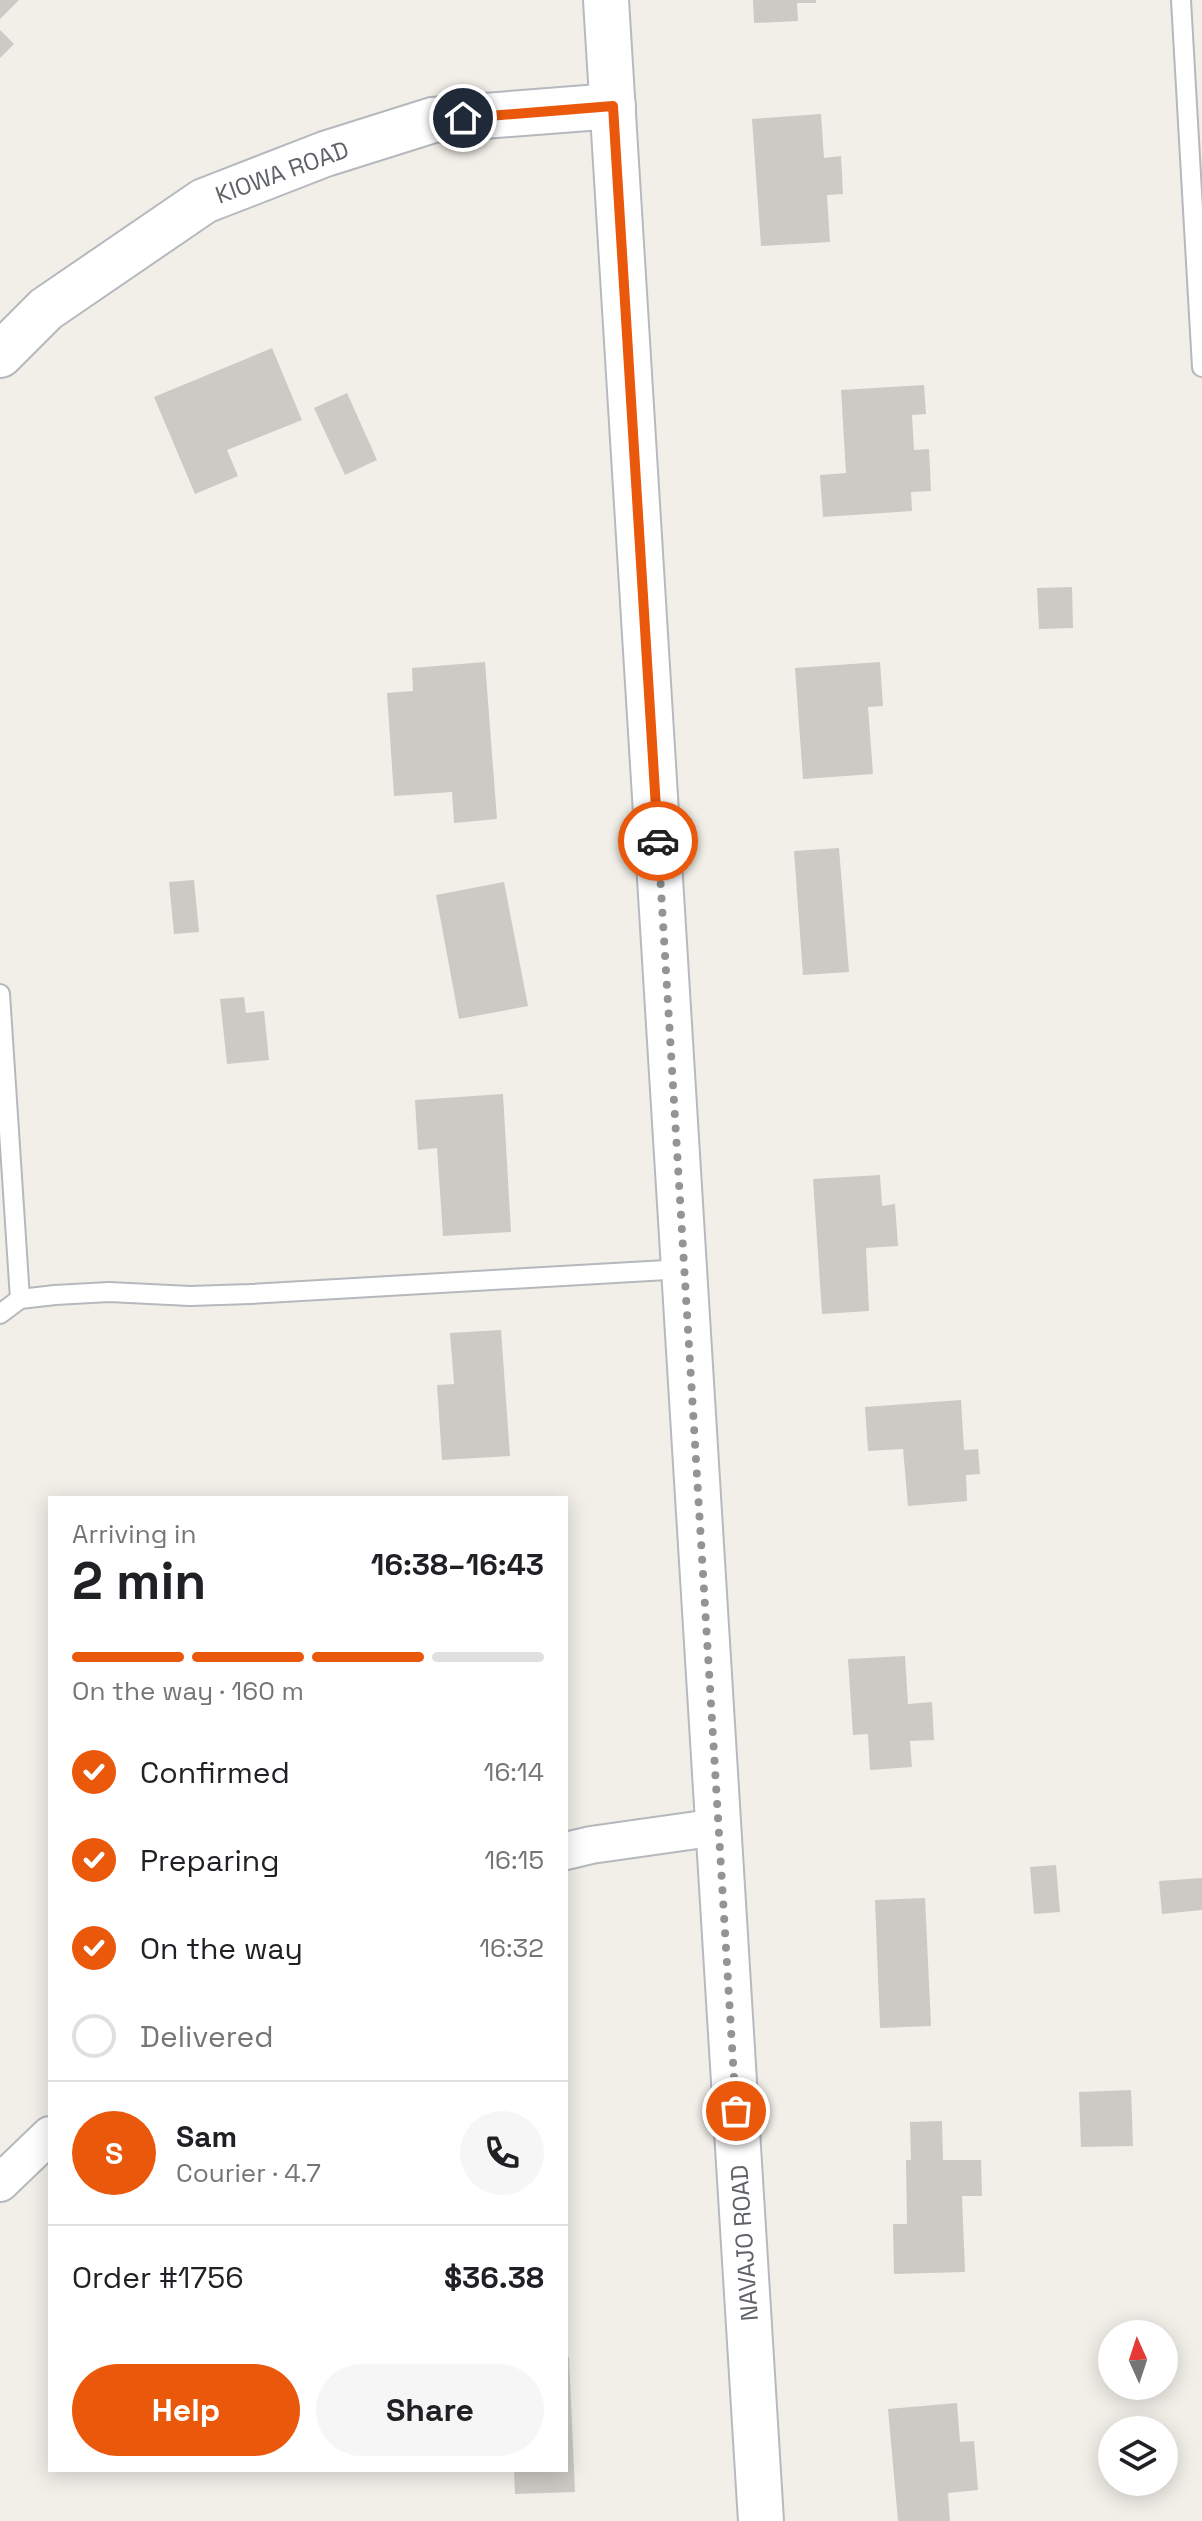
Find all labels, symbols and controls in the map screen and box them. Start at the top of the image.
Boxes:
pin [429,84,497,152]
icon: home [441,96,485,140]
street label: KIOWA ROAD [211,134,353,210]
courier [618,801,698,881]
icon: car [636,819,680,863]
text: Arriving in [72,1517,196,1551]
text: 16:38–16:43 [371,1545,544,1584]
text: 2 min [72,1548,206,1614]
text: On the way · 160 m [72,1674,304,1708]
icon: check [72,1750,116,1794]
text: Confirmed [140,1753,290,1792]
text: 16:14 [484,1755,544,1789]
icon: check [72,1838,116,1882]
text: Preparing [140,1841,279,1880]
text: 16:15 [484,1843,544,1877]
icon: check [72,1926,116,1970]
text: On the way [140,1929,303,1968]
text: 16:32 [479,1931,544,1965]
text: Delivered [140,2017,274,2056]
pin [702,2077,770,2145]
icon: bag [714,2089,758,2133]
button: phone [460,2111,544,2195]
text: Sam [176,2117,237,2156]
text: S [105,2134,123,2173]
text: Courier · 4.7 [176,2156,321,2190]
street label: NAVAJO ROAD [723,2164,765,2322]
text: Order #1756 [72,2258,244,2297]
text: $36.38 [444,2258,544,2297]
north arrow [1098,2320,1178,2400]
map controls [1098,2320,1178,2496]
button: Help [72,2364,300,2456]
button: Share [316,2364,544,2456]
button: layers [1098,2416,1178,2496]

